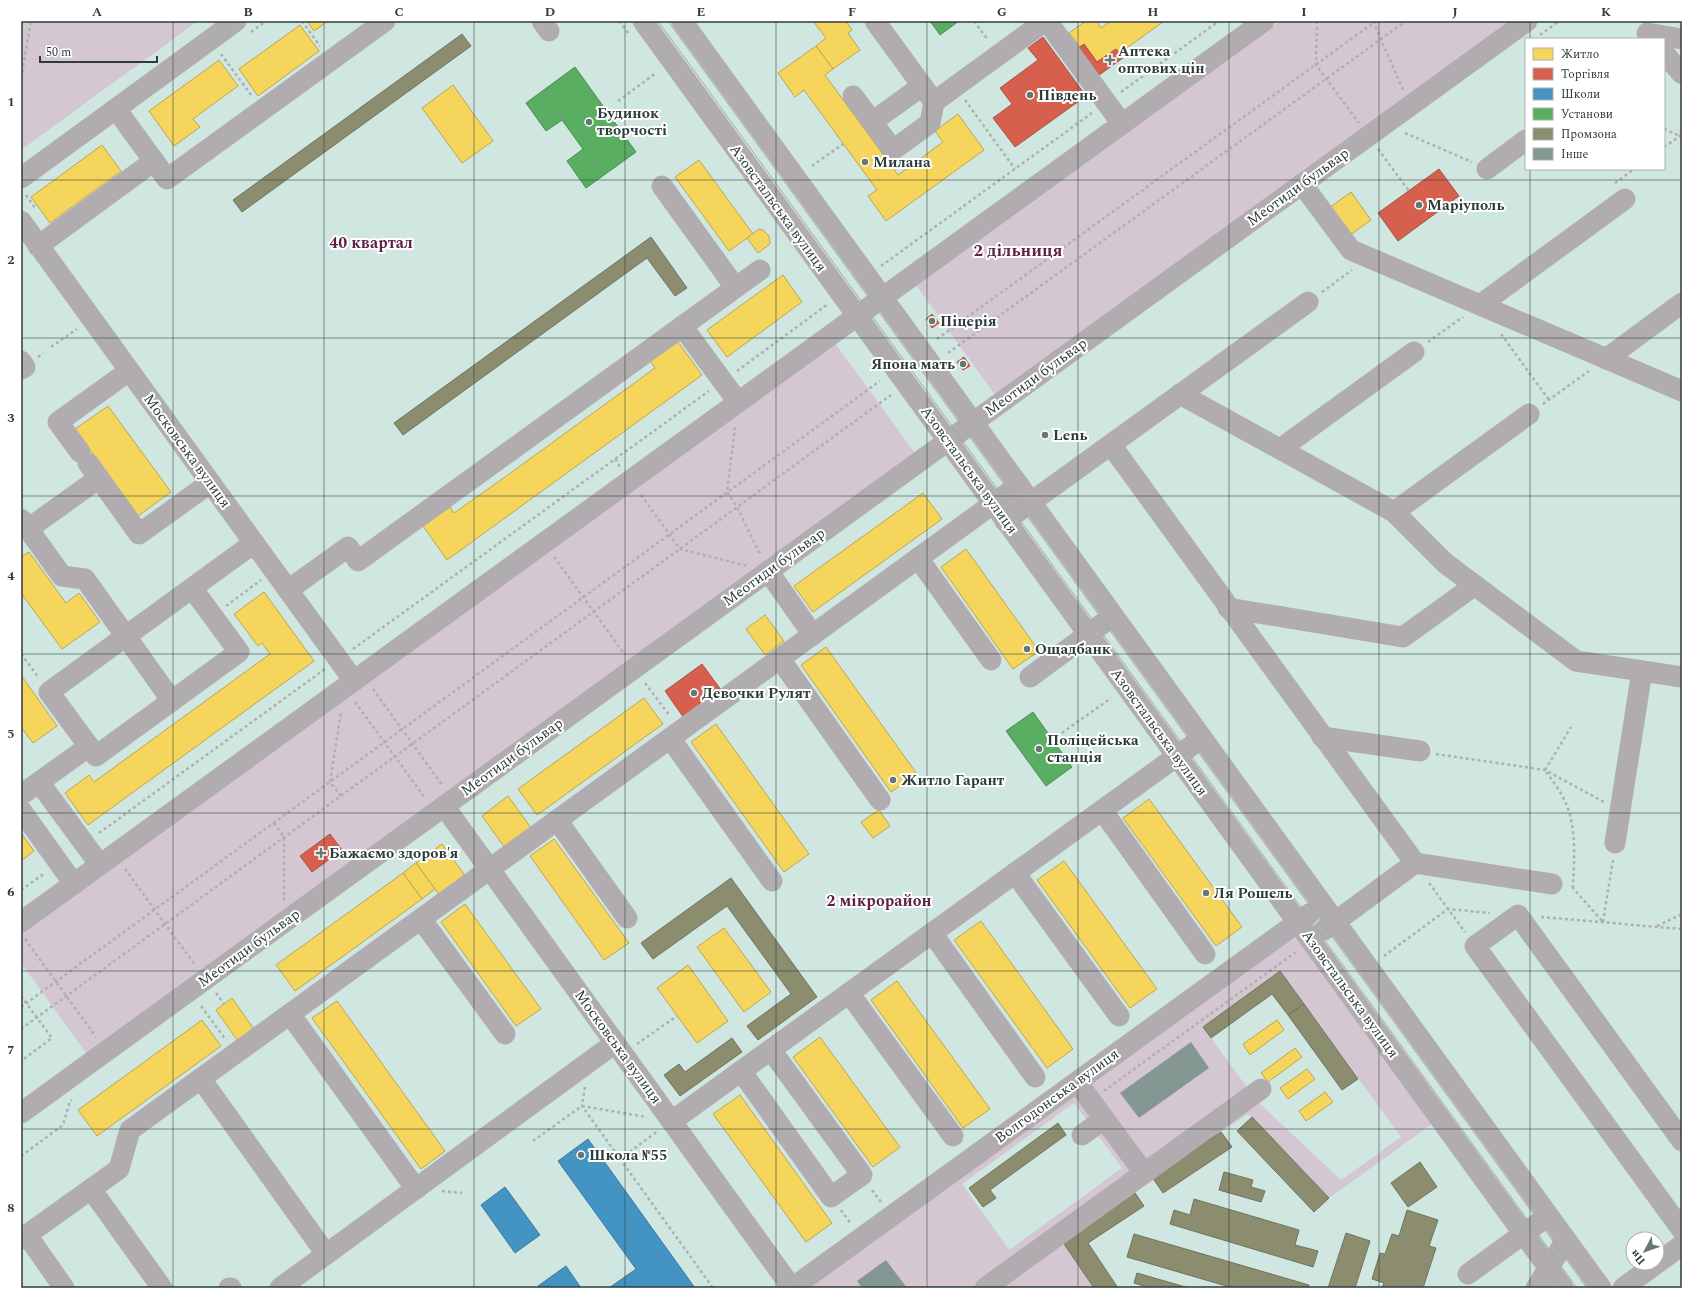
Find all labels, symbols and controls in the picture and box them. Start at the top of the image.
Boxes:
text: A [92,2,102,22]
text: B [243,2,253,22]
text: C [394,2,404,22]
text: D [545,2,555,22]
text: E [697,2,706,22]
text: F [848,2,856,22]
text: G [997,2,1007,22]
text: H [1148,2,1159,22]
text: I [1301,2,1307,22]
text: J [1452,2,1458,22]
text: K [1601,2,1611,22]
scale bar [40,38,157,64]
legend [1525,38,1665,170]
place label: Аптека оптових цін [1118,40,1205,80]
text: 50 m [46,43,71,62]
text: Житло [1561,45,1599,64]
marker: Аптека оптових цін [1105,55,1115,65]
text: Торгівля [1561,65,1610,84]
place label: Південь [1038,84,1096,107]
text: Школи [1561,85,1600,104]
marker: Південь [1025,90,1035,100]
text: 1 [7,92,15,112]
place label: Будинок творчості [597,102,667,142]
text: Установи [1561,105,1613,124]
marker: Будинок творчості [584,117,594,127]
text: Промзона [1561,125,1617,144]
street label: Азовстальська вулиця [724,139,832,277]
street label: Меотиди бульвар [1242,142,1354,232]
text: Інше [1561,145,1588,164]
place label: Милана [873,151,931,174]
marker: Милана [860,157,870,167]
place label: Маріуполь [1427,194,1504,217]
marker: Маріуполь [1414,200,1424,210]
district label: 40 квартал [329,231,413,255]
district label: 2 дільниця [973,238,1063,264]
text: 2 [7,250,15,270]
place label: Піцерія [940,310,997,333]
marker: Піцерія [927,316,937,326]
street label: Меотиди бульвар [980,332,1092,422]
place label: Япона мать [871,353,955,376]
marker: Япона мать [958,359,968,369]
street label: Московська вулиця [138,389,236,513]
street label: Азовстальська вулиця [915,401,1023,539]
text: 3 [7,408,15,428]
place label: Lenь [1053,424,1087,447]
marker: Lenь [1040,430,1050,440]
street label: Меотиди бульвар [718,522,830,612]
text: 4 [7,566,15,586]
place label: Ощадбанк [1035,638,1111,661]
marker: Ощадбанк [1022,644,1032,654]
street label: Азовстальська вулиця [1105,663,1213,801]
place label: Девочки Рулят [702,682,811,705]
marker: Девочки Рулят [689,688,699,698]
street label: Меотиди бульвар [456,712,568,802]
text: 5 [7,724,15,744]
place label: Поліцейська станція [1047,729,1139,769]
marker: Поліцейська станція [1034,744,1044,754]
place label: Житло Гарант [901,769,1005,792]
marker: Житло Гарант [888,775,898,785]
place label: Бажаємо здоров'я [329,842,458,865]
marker: Бажаємо здоров'я [316,848,326,858]
text: 6 [7,882,15,902]
place label: Ля Рошель [1214,882,1293,905]
marker: Ля Рошель [1201,888,1211,898]
district label: 2 мікрорайон [827,889,931,913]
street label: Меотиди бульвар [193,903,305,993]
street label: Азовстальська вулиця [1296,925,1404,1063]
street label: Московська вулиця [569,985,667,1109]
text: 7 [7,1040,15,1060]
street label: Волгодонська вулиця [990,1043,1124,1149]
place label: Школа №55 [589,1144,667,1167]
marker: Школа №55 [576,1150,586,1160]
text: 8 [7,1198,15,1218]
north arrow [1625,1231,1665,1271]
text: Пн [1626,1246,1649,1269]

